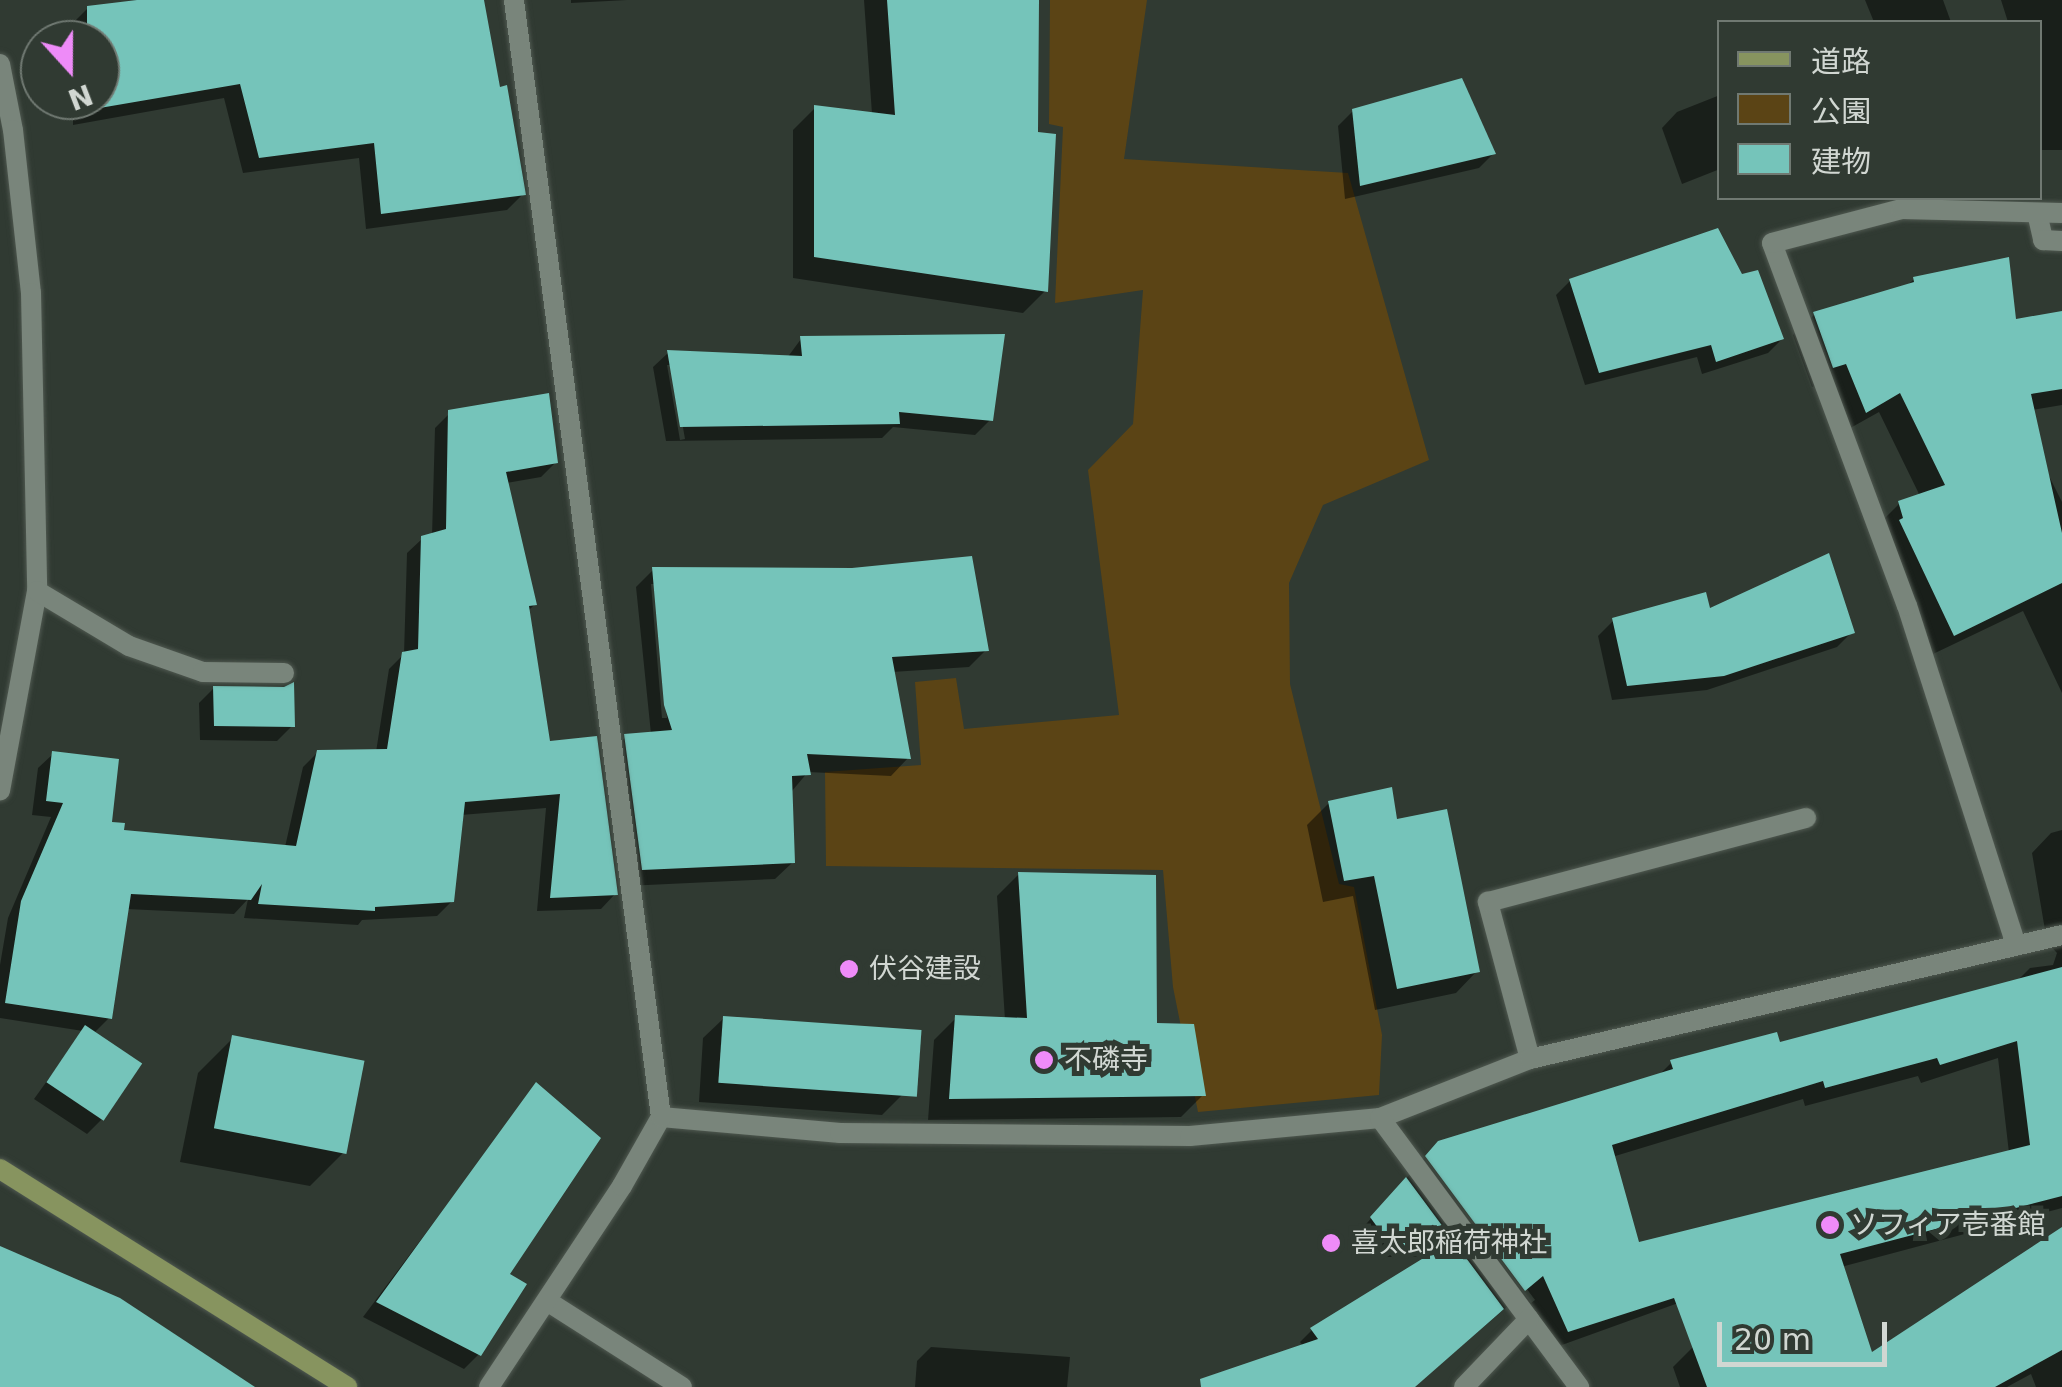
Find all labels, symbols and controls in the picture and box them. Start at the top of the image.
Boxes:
north arrow [20,20,120,120]
legend [1717,20,2042,200]
text: 道路 [1811,44,1871,79]
text: N [63,77,97,116]
text: 公園 [1811,94,1871,129]
text: 建物 [1811,144,1871,179]
place label: 伏谷建設 [869,952,981,986]
marker: 伏谷建設 [838,958,860,980]
place label: 不磷寺 [1064,1043,1148,1077]
marker: 不磷寺 [1033,1049,1055,1071]
place label: ソフィア壱番館 [1850,1208,2046,1242]
marker: ソフィア壱番館 [1819,1214,1841,1236]
place label: 喜太郎稲荷神社 [1351,1226,1547,1260]
marker: 喜太郎稲荷神社 [1320,1232,1342,1254]
scale bar [1722,1302,1892,1364]
text: 20 m [1734,1322,1811,1357]

